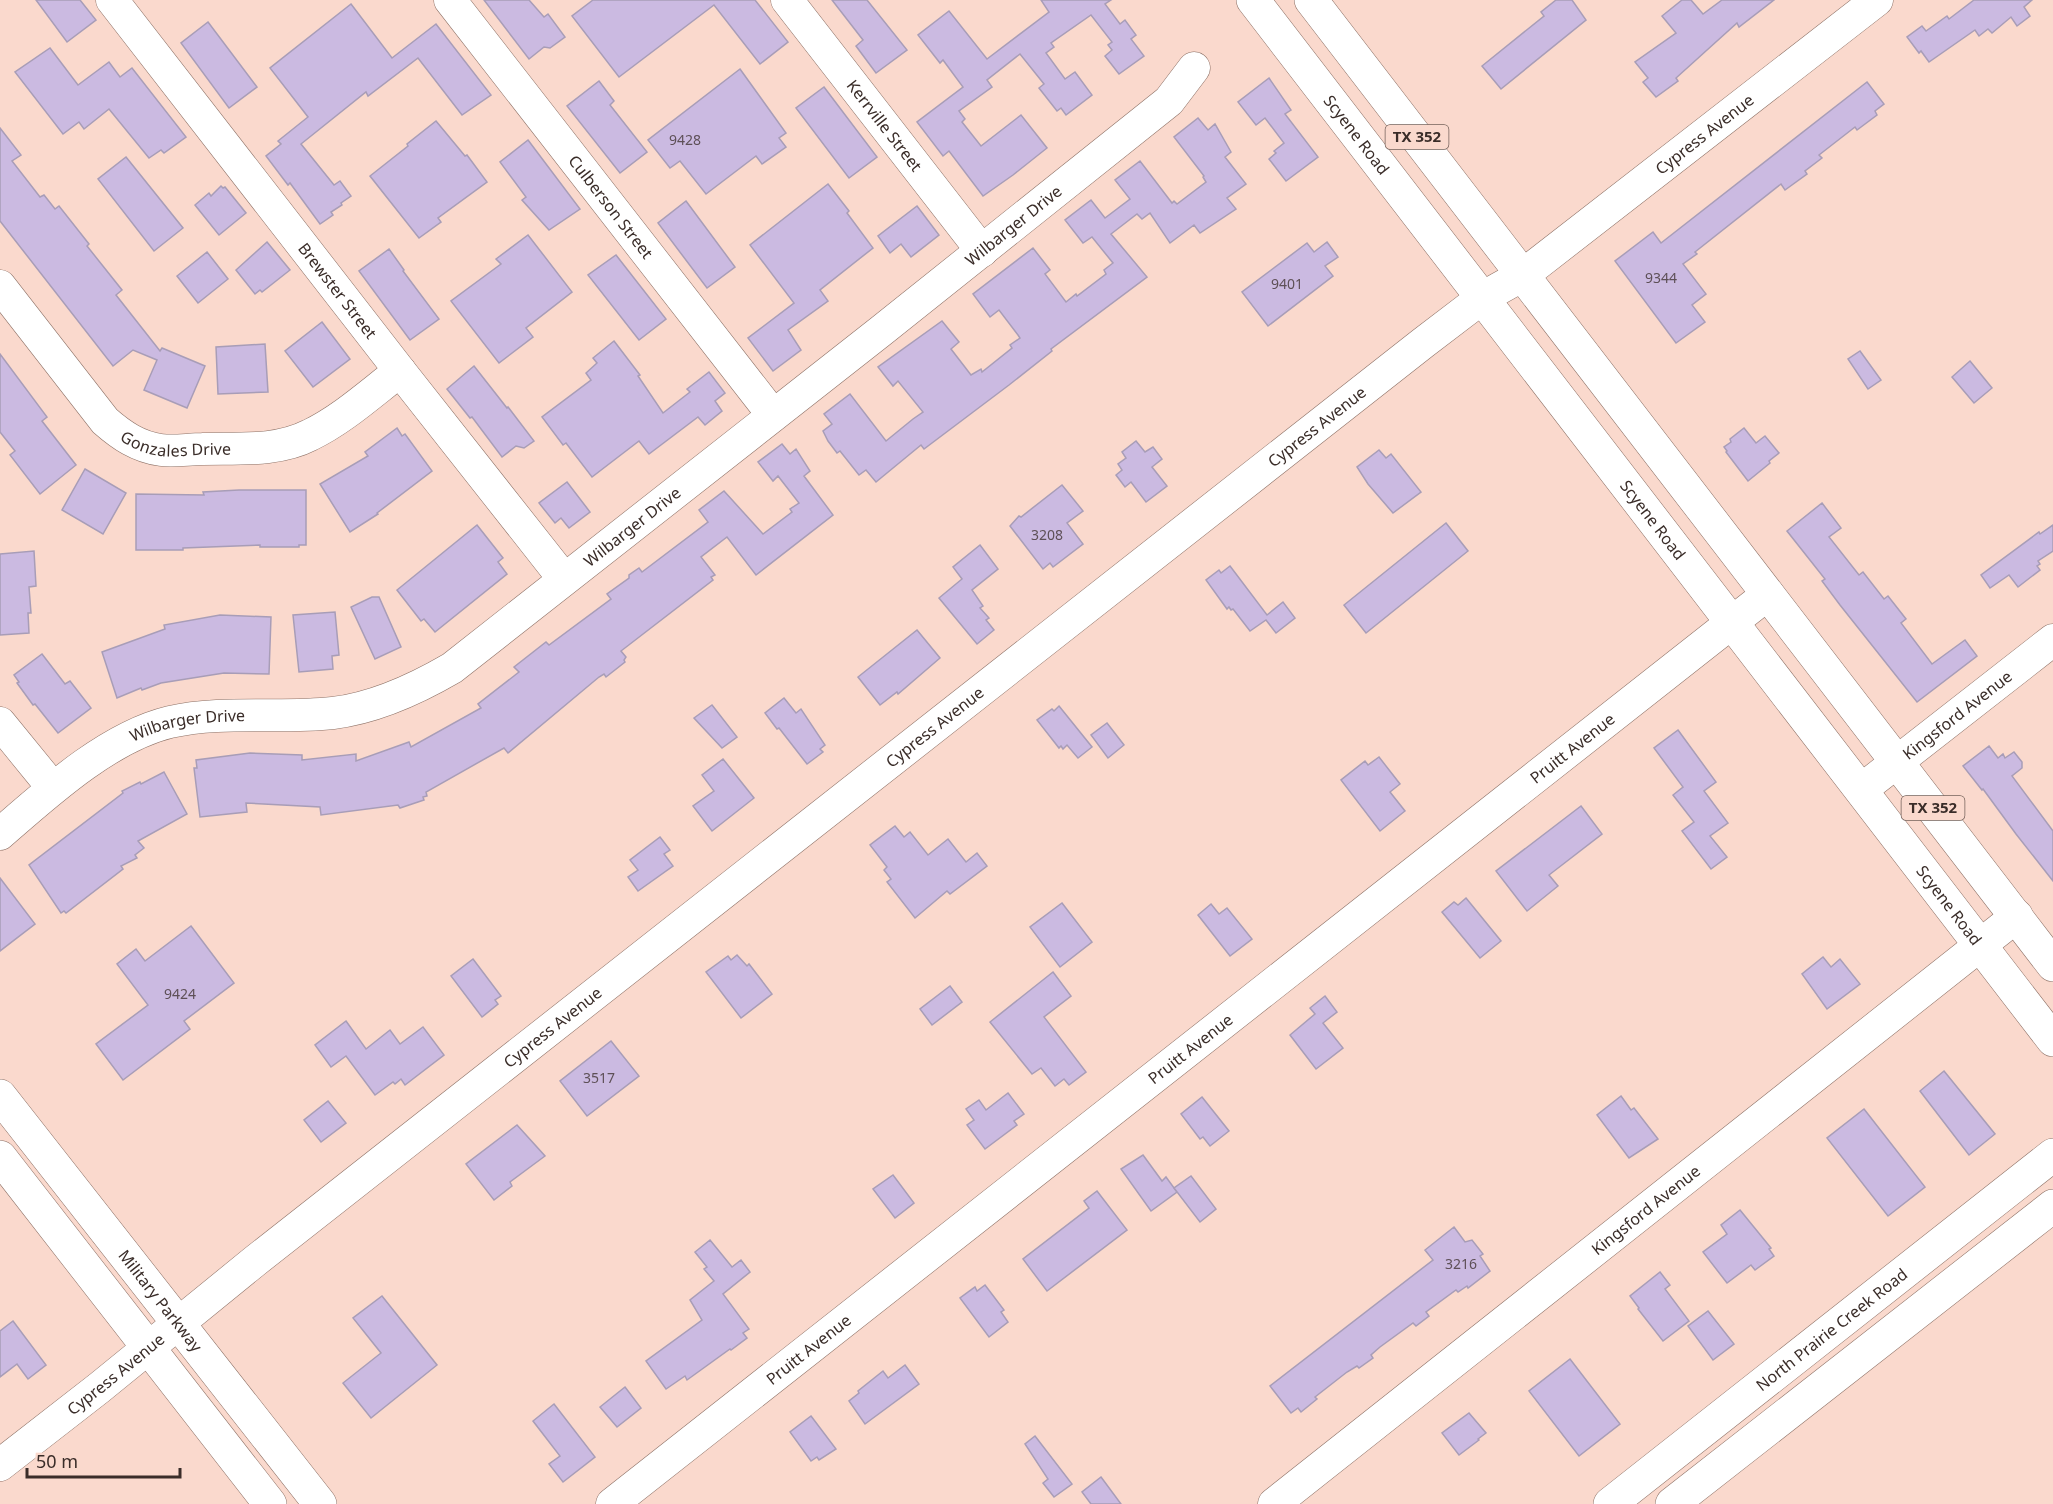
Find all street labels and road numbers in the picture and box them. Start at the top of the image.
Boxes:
street label: Kerrville Street [842,75,927,176]
street label: Cypress Avenue [1651,89,1758,179]
street label: Scyene Road [1319,90,1394,179]
road number: TX 352 [1386,125,1448,149]
street label: Culberson Street [564,150,658,263]
street label: Wilbarger Drive [961,180,1066,271]
street label: Brewster Street [293,238,382,343]
street label: Cypress Avenue [1263,381,1370,472]
street label: Gonzales Drive [116,425,231,462]
street label: Scyene Road [1615,476,1691,564]
street label: Wilbarger Drive [579,482,685,572]
street label: Kingsford Avenue [1898,665,2016,765]
street label: Cypress Avenue [881,681,988,772]
street label: Wilbarger Drive [126,704,245,747]
street label: Pruitt Avenue [1525,708,1619,788]
road number: TX 352 [1902,796,1964,820]
street label: Scyene Road [1912,861,1987,950]
street label: Cypress Avenue [499,982,606,1073]
street label: Pruitt Avenue [1143,1008,1237,1089]
street label: Kingsford Avenue [1587,1160,1705,1260]
street label: Military Parkway [113,1245,208,1357]
street label: North Prairie Creek Road [1751,1263,1912,1396]
street label: Pruitt Avenue [761,1309,855,1390]
street label: Cypress Avenue [62,1328,169,1420]

